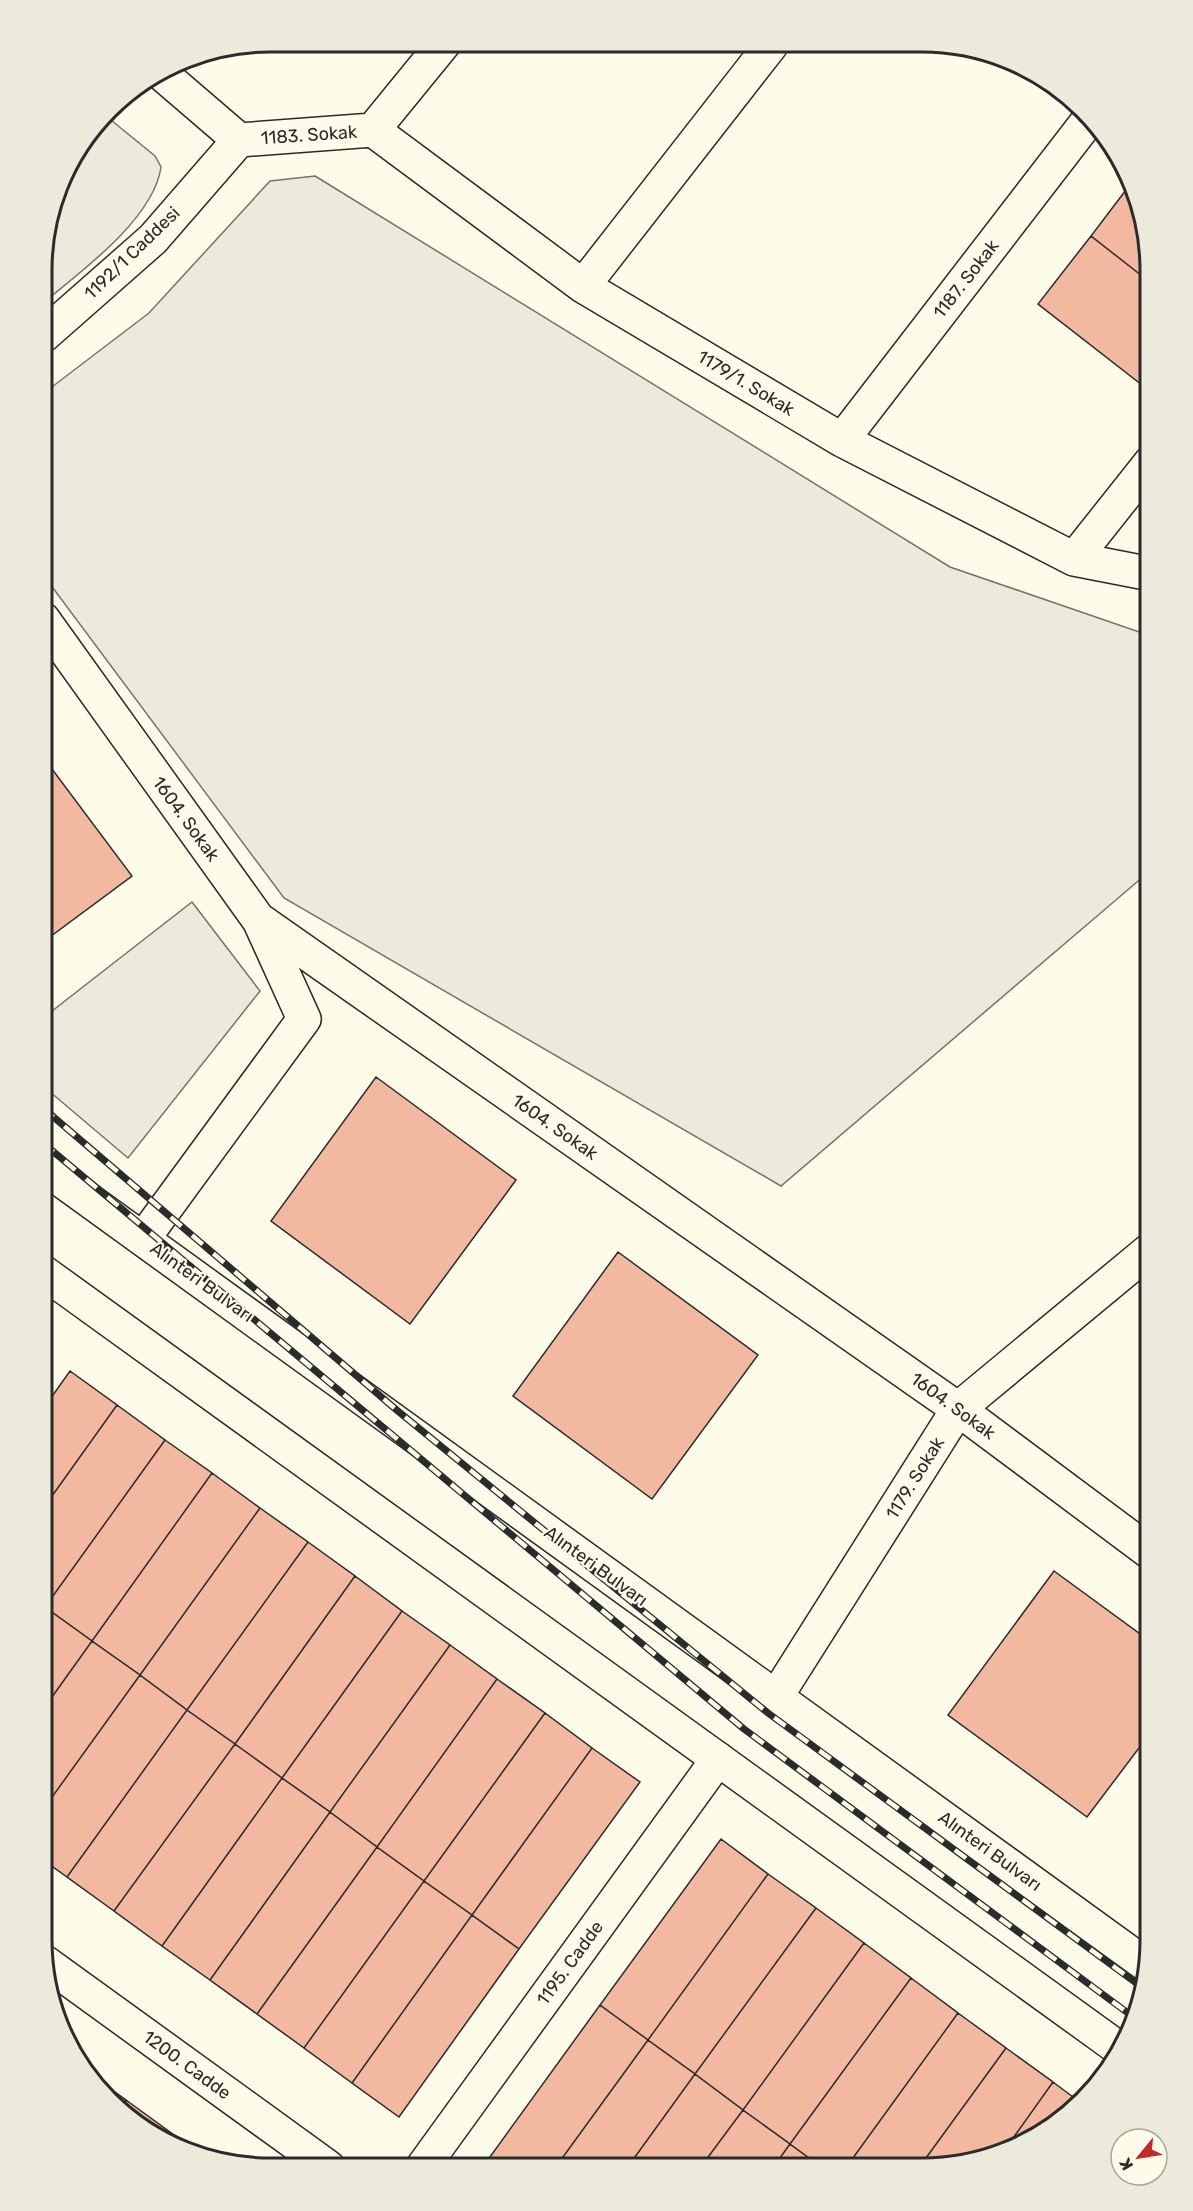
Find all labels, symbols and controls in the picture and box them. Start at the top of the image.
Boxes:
street label: 1183. Sokak [260,121,359,149]
street label: 1192/1 Caddesi [80,202,184,304]
street label: 1187. Sokak [928,235,1004,323]
street label: 1179/1. Sokak [693,345,799,421]
street label: 1604. Sokak [148,772,225,866]
street label: 1604. Sokak [508,1089,603,1165]
street label: Alınteri Bulvarı [146,1237,258,1327]
street label: 1604. Sokak [906,1368,1000,1445]
street label: 1179. Sokak [881,1432,949,1523]
street label: Alınteri Bulvarı [540,1521,652,1611]
street label: Alınteri Bulvarı [934,1806,1046,1896]
street label: 1195. Cadde [532,1916,608,2010]
street label: 1200. Cadde [139,2026,235,2104]
north arrow [1109,2127,1169,2187]
text: K [1115,2155,1137,2174]

